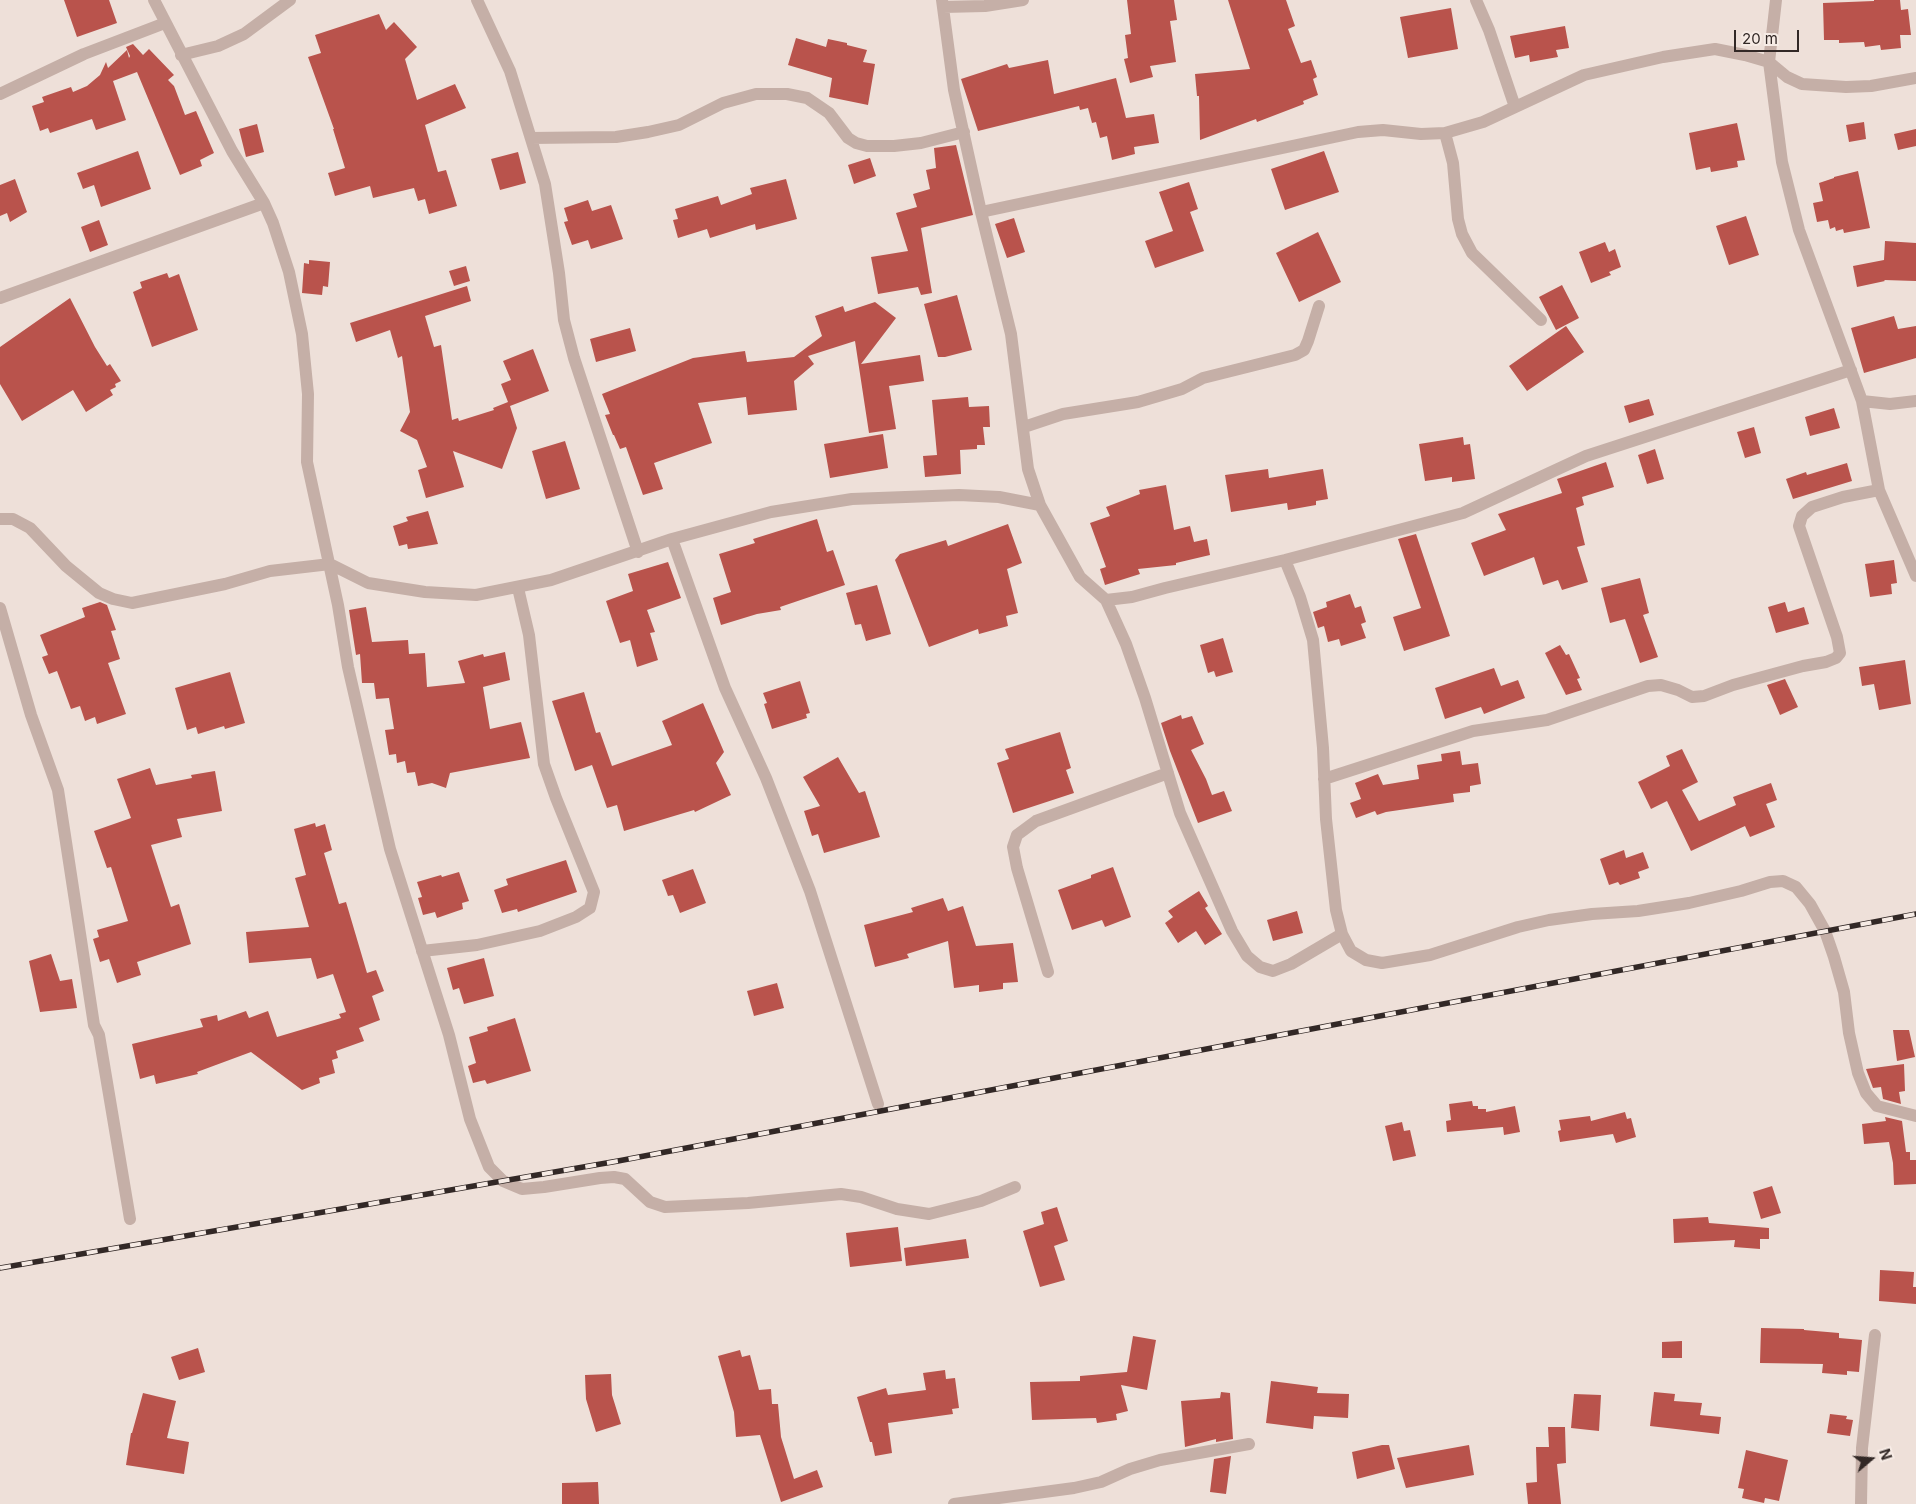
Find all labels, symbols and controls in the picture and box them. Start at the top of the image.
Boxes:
scale bar [1736,20,1801,52]
text: 20 m [1742,29,1778,48]
north arrow [1846,1434,1896,1484]
text: N [1876,1447,1895,1462]

